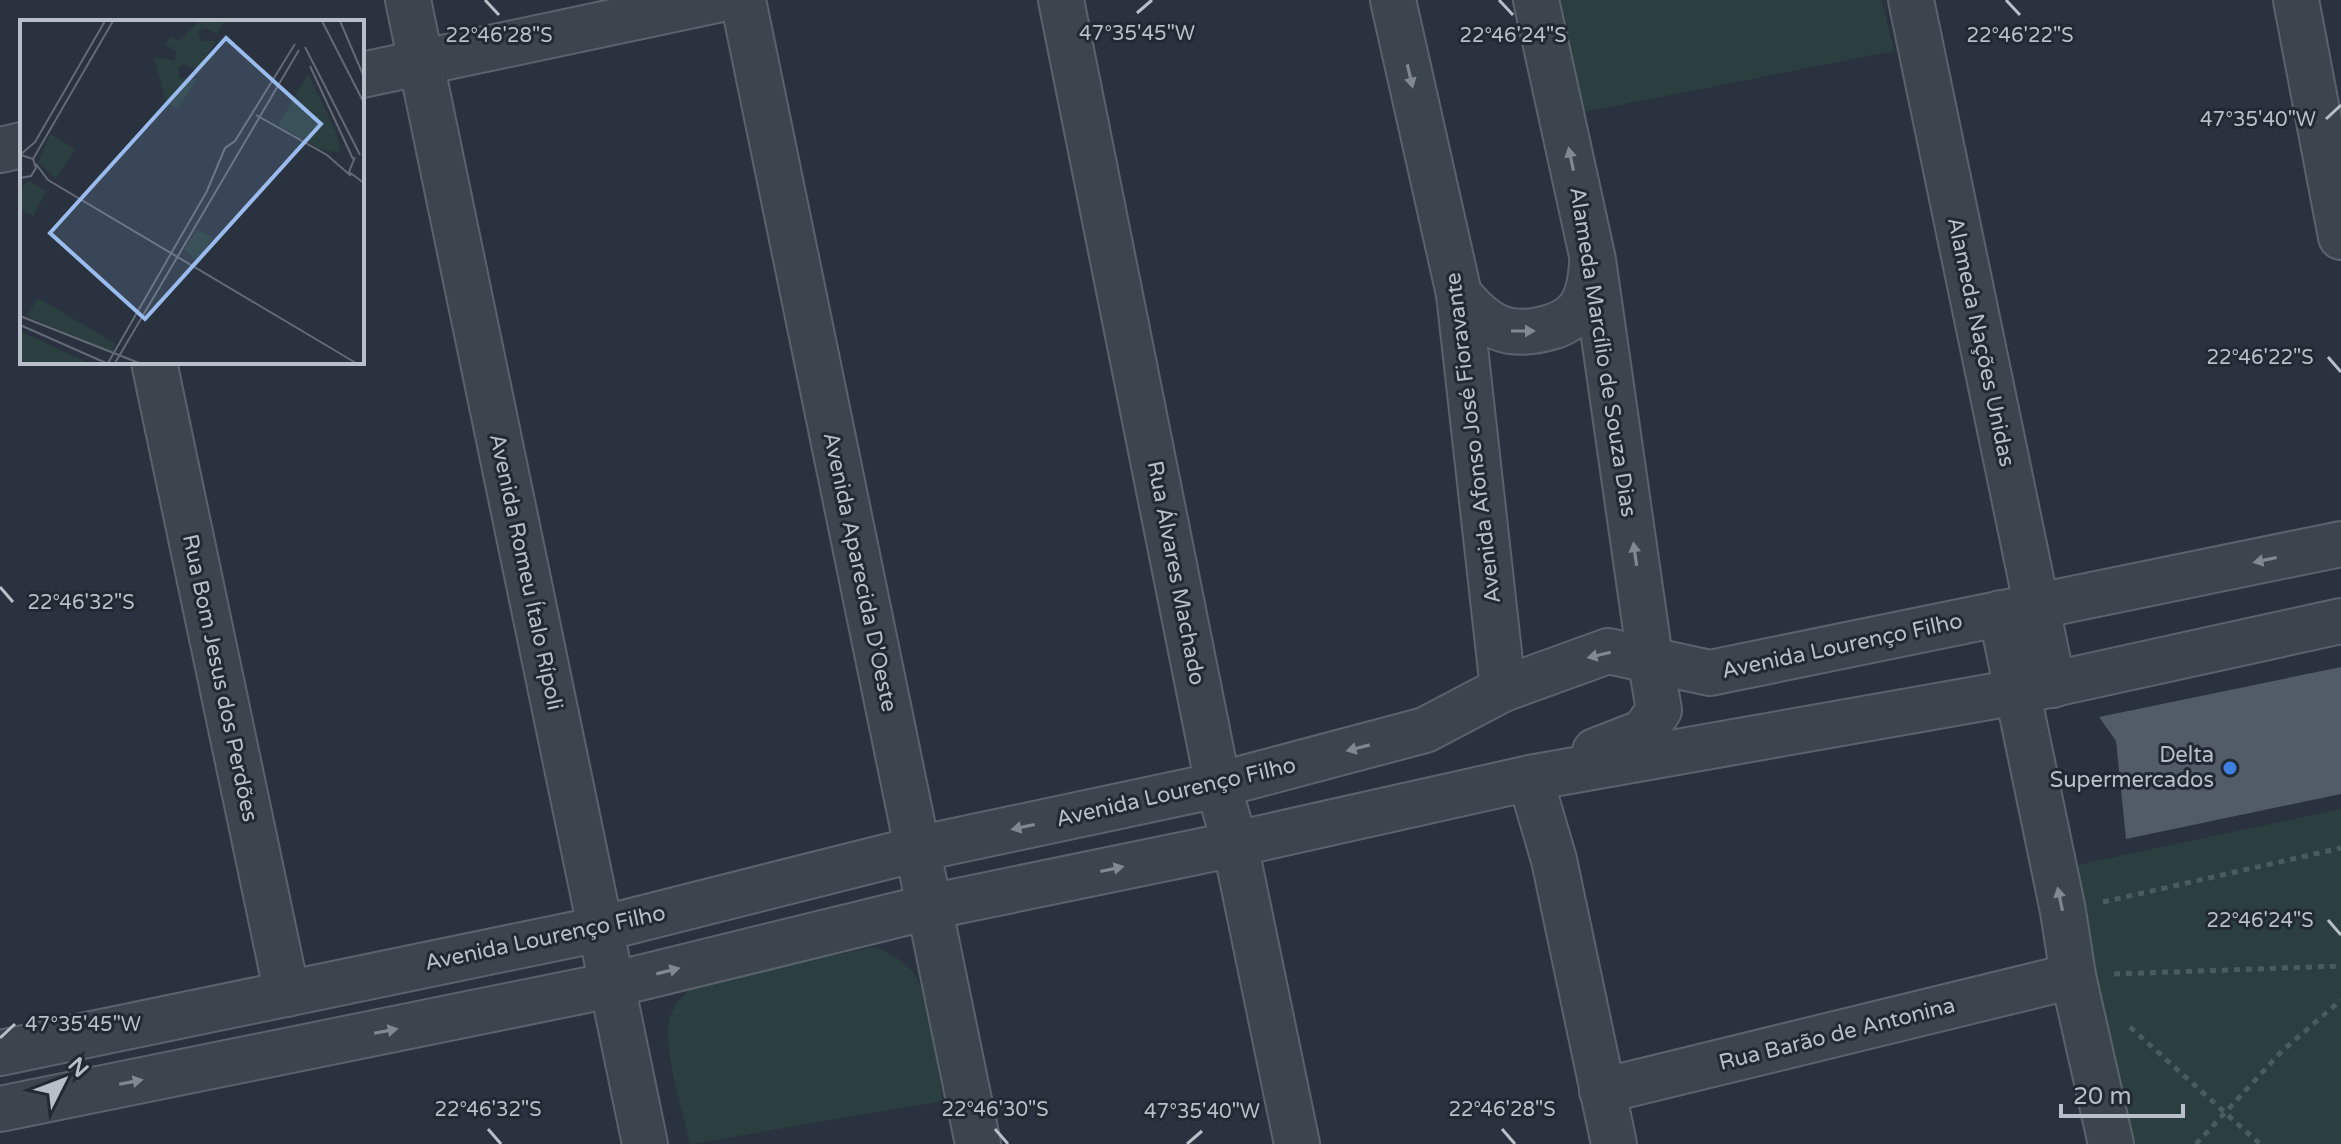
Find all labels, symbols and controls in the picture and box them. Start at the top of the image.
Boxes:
inset map [20,20,364,364]
text: 47°35'45"W [1079,22,1195,46]
text: 22°46'28"S [445,24,553,48]
text: 22°46'24"S [1459,24,1567,48]
text: 22°46'22"S [1966,24,2074,48]
one-way arrow [1404,64,1417,89]
text: 47°35'40"W [2200,108,2316,132]
one-way arrow [1564,146,1577,171]
street label: Alameda Marcílio de Souza Dias [1564,185,1642,519]
street label: Alameda Nações Unidas [1942,215,2020,469]
street label: Avenida Afonso José Fioravante [1440,271,1506,605]
one-way arrow [1511,325,1536,337]
text: 22°46'22"S [2206,346,2314,370]
street label: Avenida Aparecida D'Oeste [818,430,902,714]
street label: Avenida Romeu Ítalo Rípoli [484,431,569,713]
street label: Rua Álvares Machado [1141,458,1211,687]
street label: Rua Bom Jesus dos Perdões [177,532,263,824]
one-way arrow [1628,541,1641,566]
one-way arrow [2252,554,2277,566]
text: 22°46'32"S [27,591,135,615]
street label: Avenida Lourenço Filho [1719,608,1965,684]
one-way arrow [1586,649,1611,662]
place label: Delta Supermercados [2050,742,2214,793]
one-way arrow [1345,743,1370,755]
street label: Avenida Lourenço Filho [1054,752,1298,832]
marker: Delta Supermercados [2221,759,2239,777]
one-way arrow [1010,821,1035,834]
one-way arrow [1100,862,1125,875]
one-way arrow [2053,886,2066,911]
street label: Avenida Lourenço Filho [422,900,668,976]
text: 22°46'24"S [2206,909,2314,933]
one-way arrow [656,965,681,977]
street label: Rua Barão de Antonina [1716,992,1958,1076]
text: 47°35'45"W [25,1013,141,1037]
one-way arrow [374,1024,399,1036]
north arrow [24,1040,104,1120]
text: N [63,1052,94,1083]
scale bar [2061,1068,2183,1118]
one-way arrow [119,1075,144,1088]
text: 20 m [2073,1082,2131,1111]
text: 22°46'32"S [434,1098,542,1122]
text: 22°46'30"S [941,1098,1049,1122]
text: 22°46'28"S [1448,1098,1556,1122]
text: 47°35'40"W [1144,1100,1260,1124]

